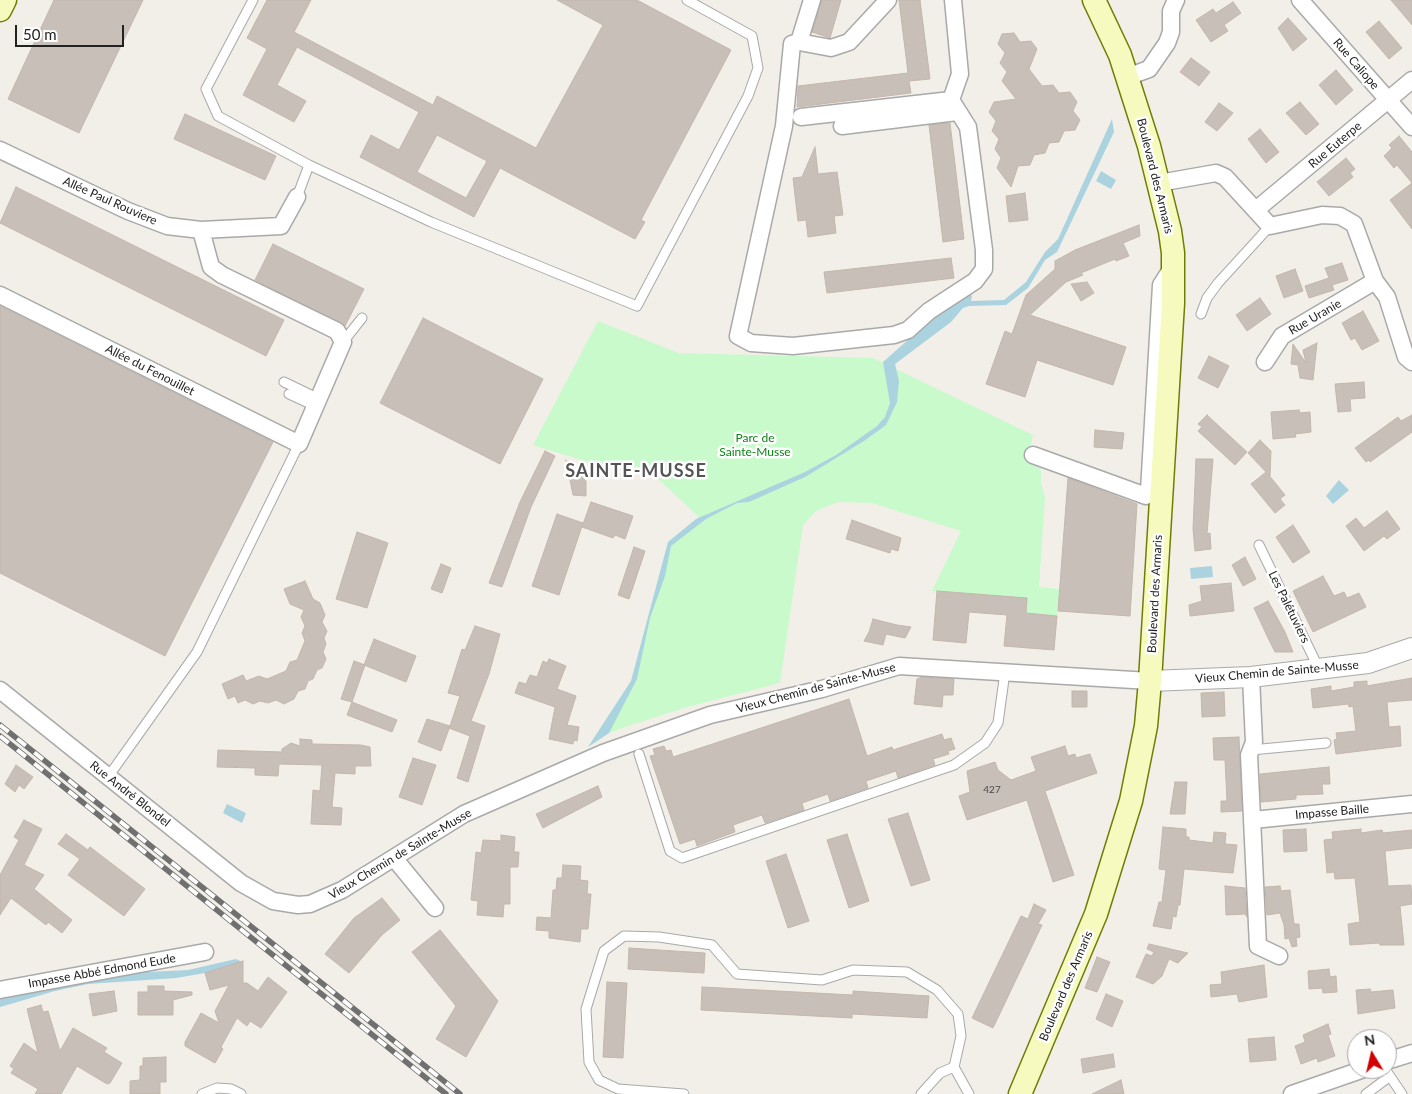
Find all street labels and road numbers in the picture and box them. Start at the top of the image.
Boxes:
street label: Rue Caliope [1330,36,1382,92]
street label: Boulevard des Armaris [1134,117,1176,235]
street label: Rue Euterpe [1306,119,1364,171]
street label: Allée Paul Rouviere [61,174,159,228]
street label: Rue Uranie [1286,296,1344,338]
street label: Allée du Fenouillet [103,341,197,399]
street label: Boulevard des Armaris [1145,535,1165,653]
street label: Les Palétuviers [1265,569,1313,645]
street label: Vieux Chemin de Sainte-Musse [1195,658,1359,686]
street label: Vieux Chemin de Sainte-Musse [735,660,897,716]
street label: Rue André Blondel [87,758,173,830]
street label: Impasse Baille [1294,802,1370,822]
street label: Vieux Chemin de Sainte-Musse [326,806,474,902]
street label: Boulevard des Armaris [1036,929,1096,1043]
street label: Impasse Abbé Edmond Eude [27,951,177,991]

